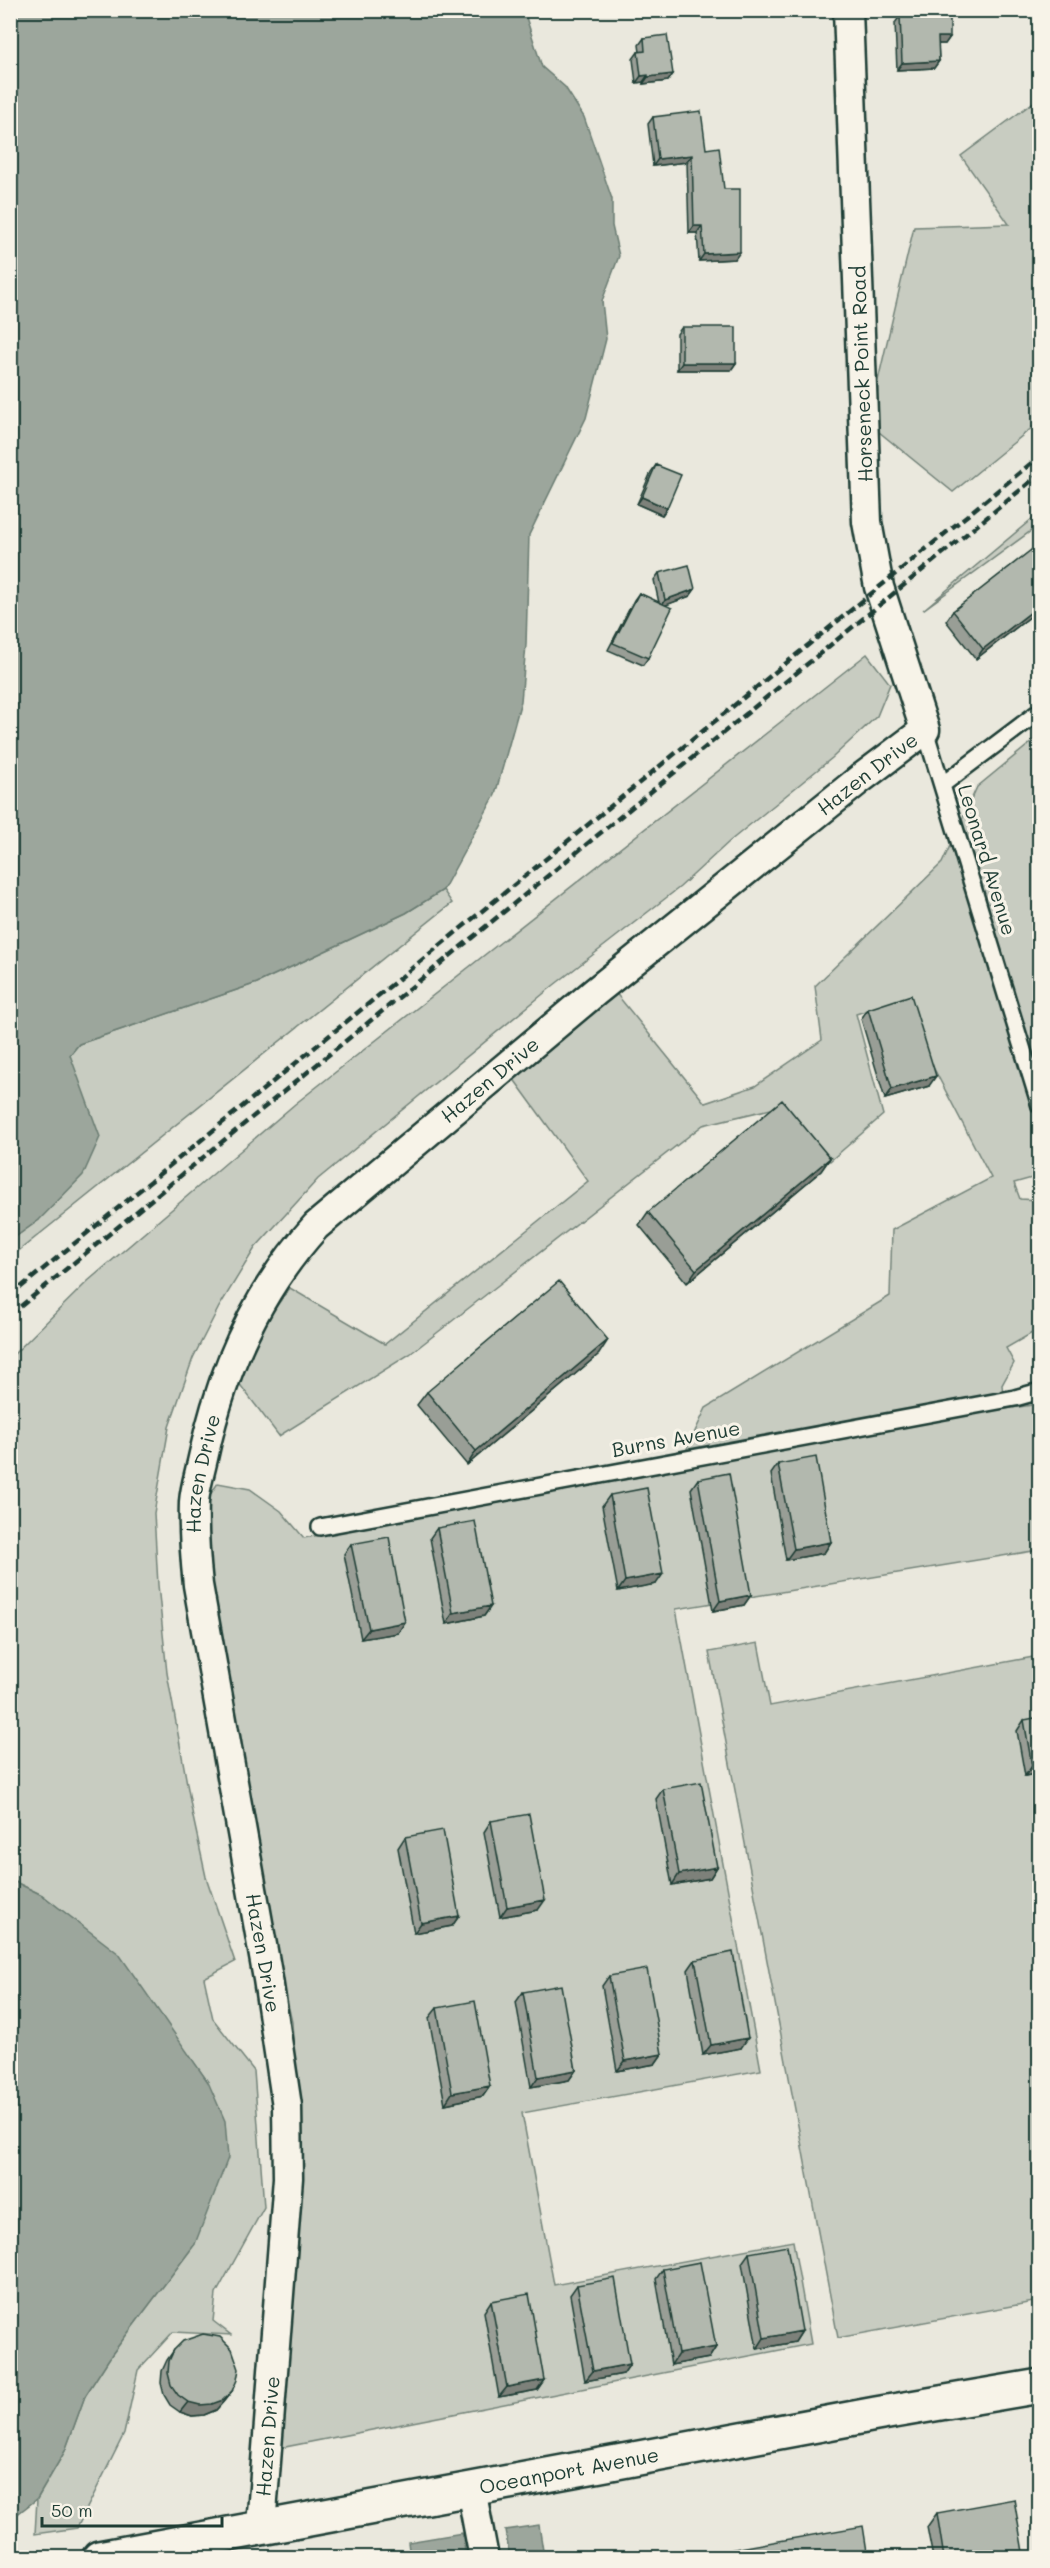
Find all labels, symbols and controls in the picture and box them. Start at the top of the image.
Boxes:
street label: Horseneck Point Road [844,265,878,483]
street label: Hazen Drive [811,726,923,820]
street label: Leonard Avenue [953,781,1023,938]
street label: Hazen Drive [435,1031,544,1128]
street label: Hazen Drive [180,1411,225,1533]
street label: Burns Avenue [610,1414,742,1462]
street label: Hazen Drive [241,1891,287,2014]
street label: Hazen Drive [249,2375,285,2497]
street label: Oceanport Avenue [477,2441,661,2499]
scale bar [42,2490,222,2528]
text: 50 m [51,2498,93,2522]

